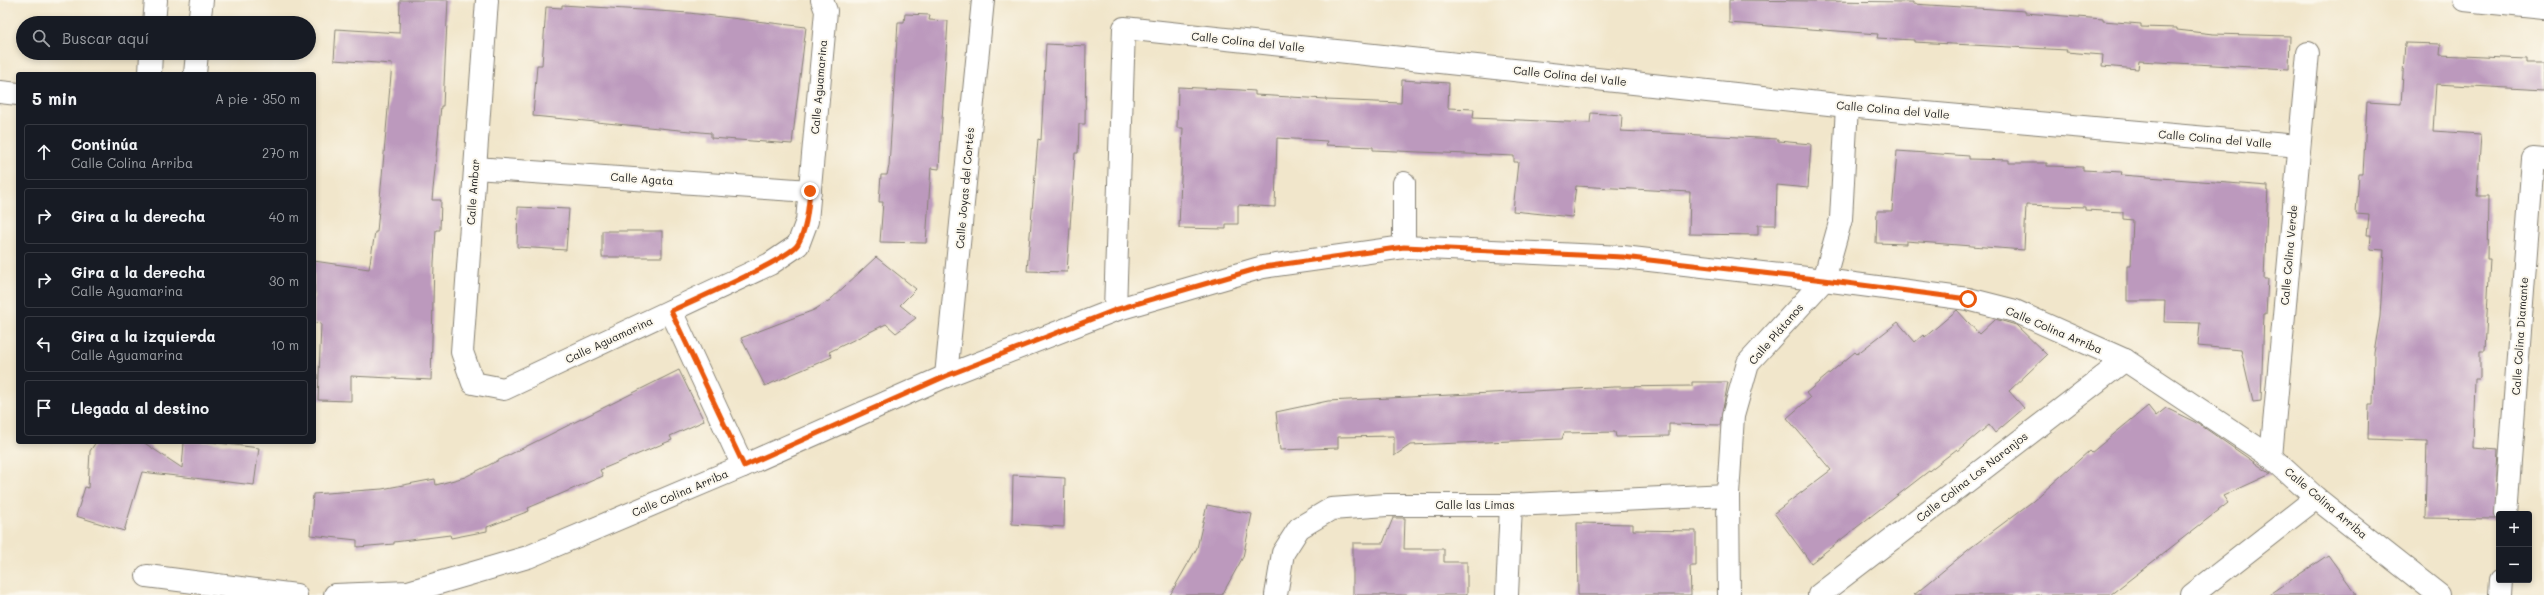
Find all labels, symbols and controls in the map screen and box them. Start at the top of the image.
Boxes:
search box [16,16,316,60]
icon: search [30,27,52,49]
text: Buscar aquí [62,28,149,48]
street label: Calle Colina del Valle [1191,28,1306,55]
street label: Calle Aguamarina [807,39,830,135]
street label: Calle Colina del Valle [1513,62,1628,89]
text: 5 min [32,87,77,109]
text: A pie · 350 m [215,90,300,107]
street label: Calle Colina del Valle [1836,97,1951,122]
street label: Calle Colina del Valle [2158,126,2273,151]
street label: Calle Joyas del Cortés [952,127,977,249]
text: Continúa [71,134,138,154]
icon: ahead [33,141,55,163]
text: 270 m [262,144,299,161]
text: Calle Colina Arriba [71,154,193,171]
street label: Calle Ambar [463,158,482,226]
street label: Calle Agata [610,169,674,188]
route end [801,182,819,200]
street label: Calle Colina Verde [2277,204,2300,306]
icon: right [33,205,55,227]
text: Gira a la derecha [71,206,205,226]
text: 40 m [269,208,299,225]
text: Gira a la derecha [71,262,205,282]
icon: right [33,269,55,291]
text: 30 m [269,272,299,289]
street label: Calle Colina Diamante [2508,276,2531,396]
text: Calle Aguamarina [71,282,183,299]
route start [1959,290,1977,308]
street label: Calle Plátanos [1745,300,1806,367]
street label: Calle Colina Arriba [2004,302,2105,357]
street label: Calle Aguamarina [563,313,655,366]
text: Gira a la izquierda [71,326,216,346]
icon: left [33,333,55,355]
text: 10 m [271,336,299,353]
text: Calle Aguamarina [71,346,183,363]
icon: arrive [33,397,55,419]
text: Llegada al destino [71,398,209,418]
street label: Calle Colina Los Naranjos [1913,428,2031,525]
street label: Calle Colina Arriba [2282,464,2371,542]
street label: Calle Colina Arriba [629,465,730,520]
street label: Calle las Limas [1435,497,1515,512]
map controls [2496,511,2532,583]
button: + [2496,511,2532,547]
button: − [2496,547,2532,583]

